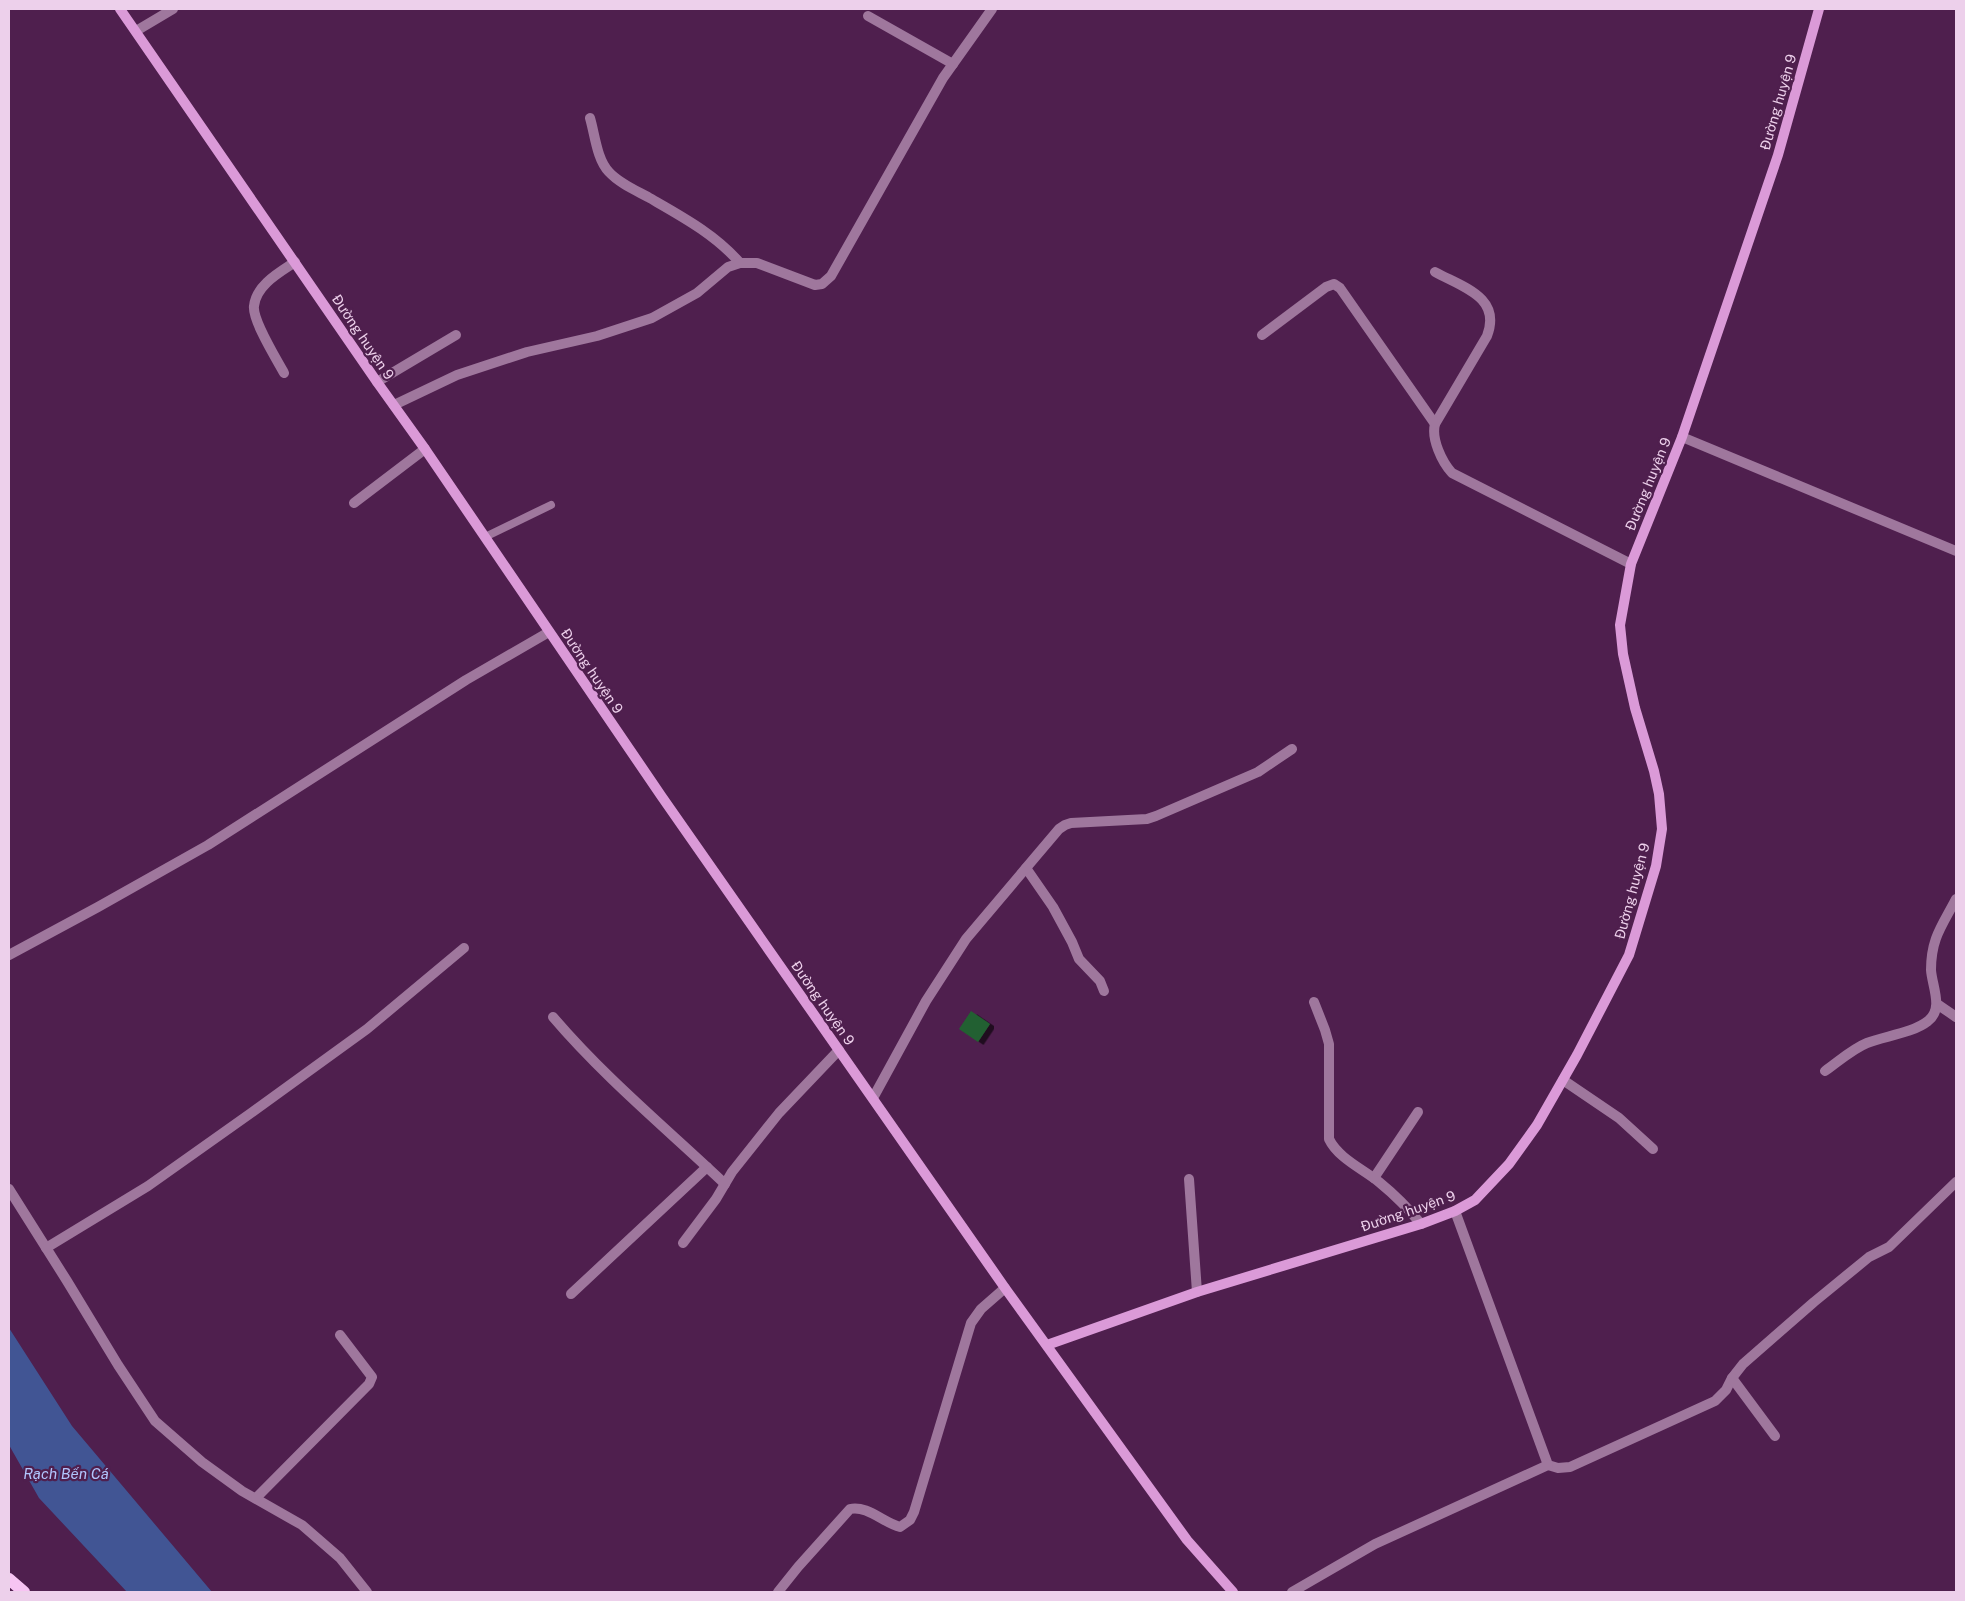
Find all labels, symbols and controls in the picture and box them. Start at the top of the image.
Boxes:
street label: Đường huyện 9 [1757,52,1799,152]
street label: Đường huyện 9 [329,291,397,383]
street label: Đường huyện 9 [1622,435,1674,533]
street label: Đường huyện 9 [558,625,626,717]
street label: Đường huyện 9 [1611,841,1653,941]
street label: Đường huyện 9 [788,958,858,1048]
street label: Đường huyện 9 [1359,1187,1458,1235]
water label: Rạch Bến Cá [23,1465,109,1482]

